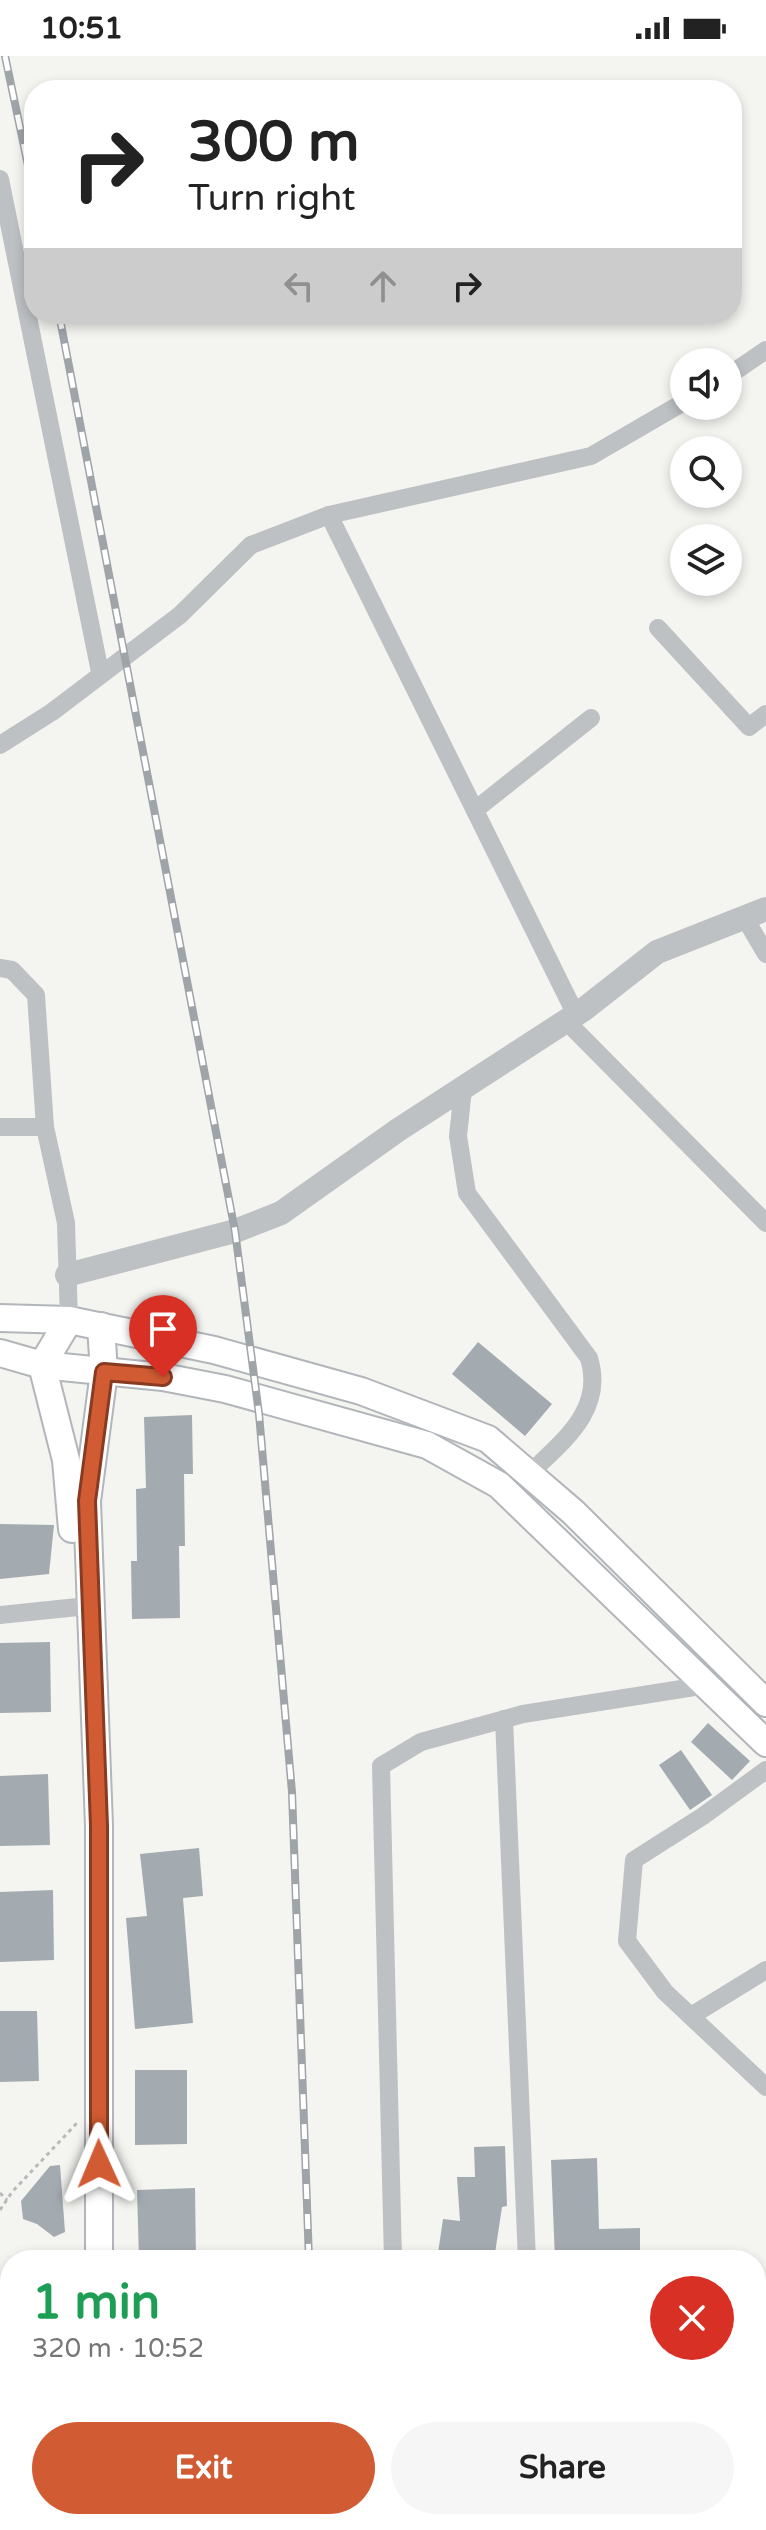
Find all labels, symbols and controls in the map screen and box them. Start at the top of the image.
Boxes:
text: 10:51 [40,10,123,47]
text: 300 m [188,109,359,176]
icon: right [56,112,160,216]
text: Turn right [188,177,355,220]
icon: left [277,264,321,308]
icon: ahead [361,264,405,308]
icon: right [445,264,489,308]
map controls [670,348,742,596]
button: sound [670,348,742,420]
button: search [670,436,742,508]
button: layers [670,524,742,596]
pin [129,1295,197,1377]
icon: arrive [141,1307,185,1351]
position arrow [57,2122,141,2206]
text: 1 min [32,2274,160,2332]
button: close [650,2276,734,2360]
text: 320 m · 10:52 [32,2333,204,2364]
button: Exit [32,2422,375,2514]
button: Share [391,2422,734,2514]

